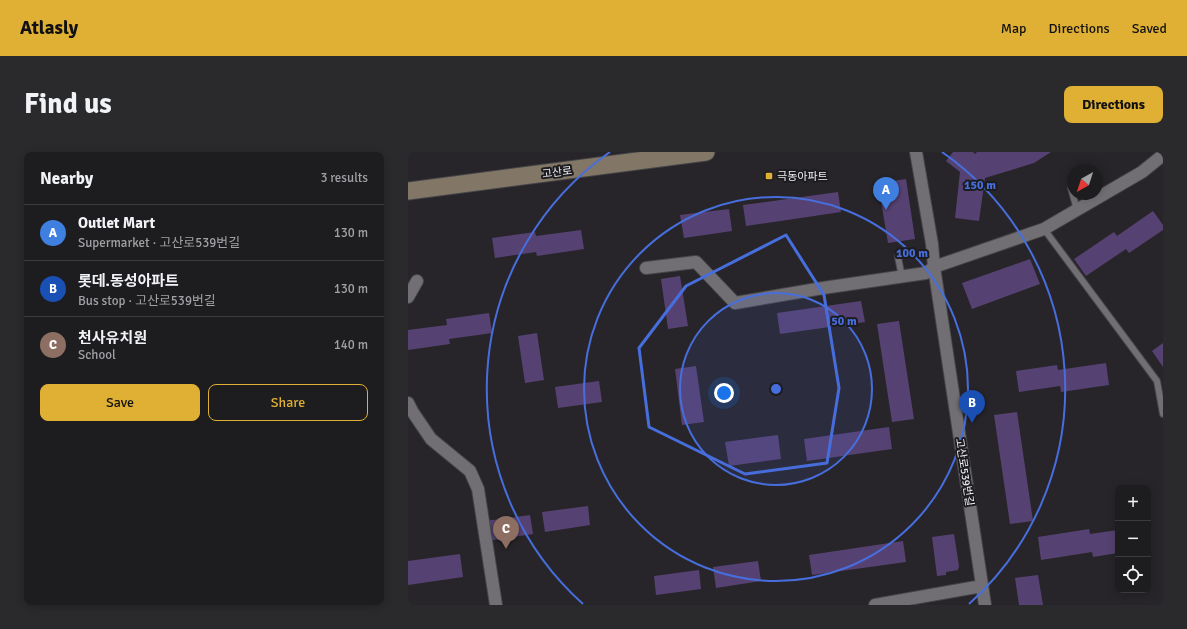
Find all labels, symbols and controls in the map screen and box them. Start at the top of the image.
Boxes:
text: Atlasly [20,16,78,40]
text: Map [1001,20,1027,37]
text: Directions [1049,20,1110,37]
text: Saved [1132,20,1167,37]
button: Directions [1064,86,1163,123]
text: Find us [24,87,112,121]
street label: 고산로 [541,164,573,181]
north arrow [1067,164,1103,200]
text: Nearby [40,168,93,189]
text: 3 results [320,170,368,186]
place label: 극동아파트 [777,170,828,183]
marker: 극동아파트 [764,171,774,181]
pin: A [873,177,899,210]
text: 150 m [964,178,996,193]
text: Outlet Mart [78,214,155,232]
text: A [49,225,57,241]
text: 130 m [334,225,368,241]
text: Supermarket · 고산로539번길 [78,235,240,251]
text: 100 m [896,246,928,261]
text: 롯데.동성아파트 [78,272,179,290]
text: B [49,281,57,297]
text: 130 m [334,281,368,297]
text: Bus stop · 고산로539번길 [78,293,216,309]
text: 50 m [831,314,857,329]
text: 천사유치원 [78,329,147,347]
text: C [49,337,57,353]
text: 140 m [334,337,368,353]
text: School [78,347,116,363]
centre of rings [769,382,783,396]
your location [714,383,734,403]
button: Save [40,384,200,421]
button: Share [208,384,368,421]
pin: B [959,390,985,423]
street label: 고산로539번길 [953,437,976,507]
map controls [1115,485,1151,593]
button: + [1115,485,1151,521]
pin: C [493,516,519,549]
button: − [1115,521,1151,557]
button: locate [1115,557,1151,593]

